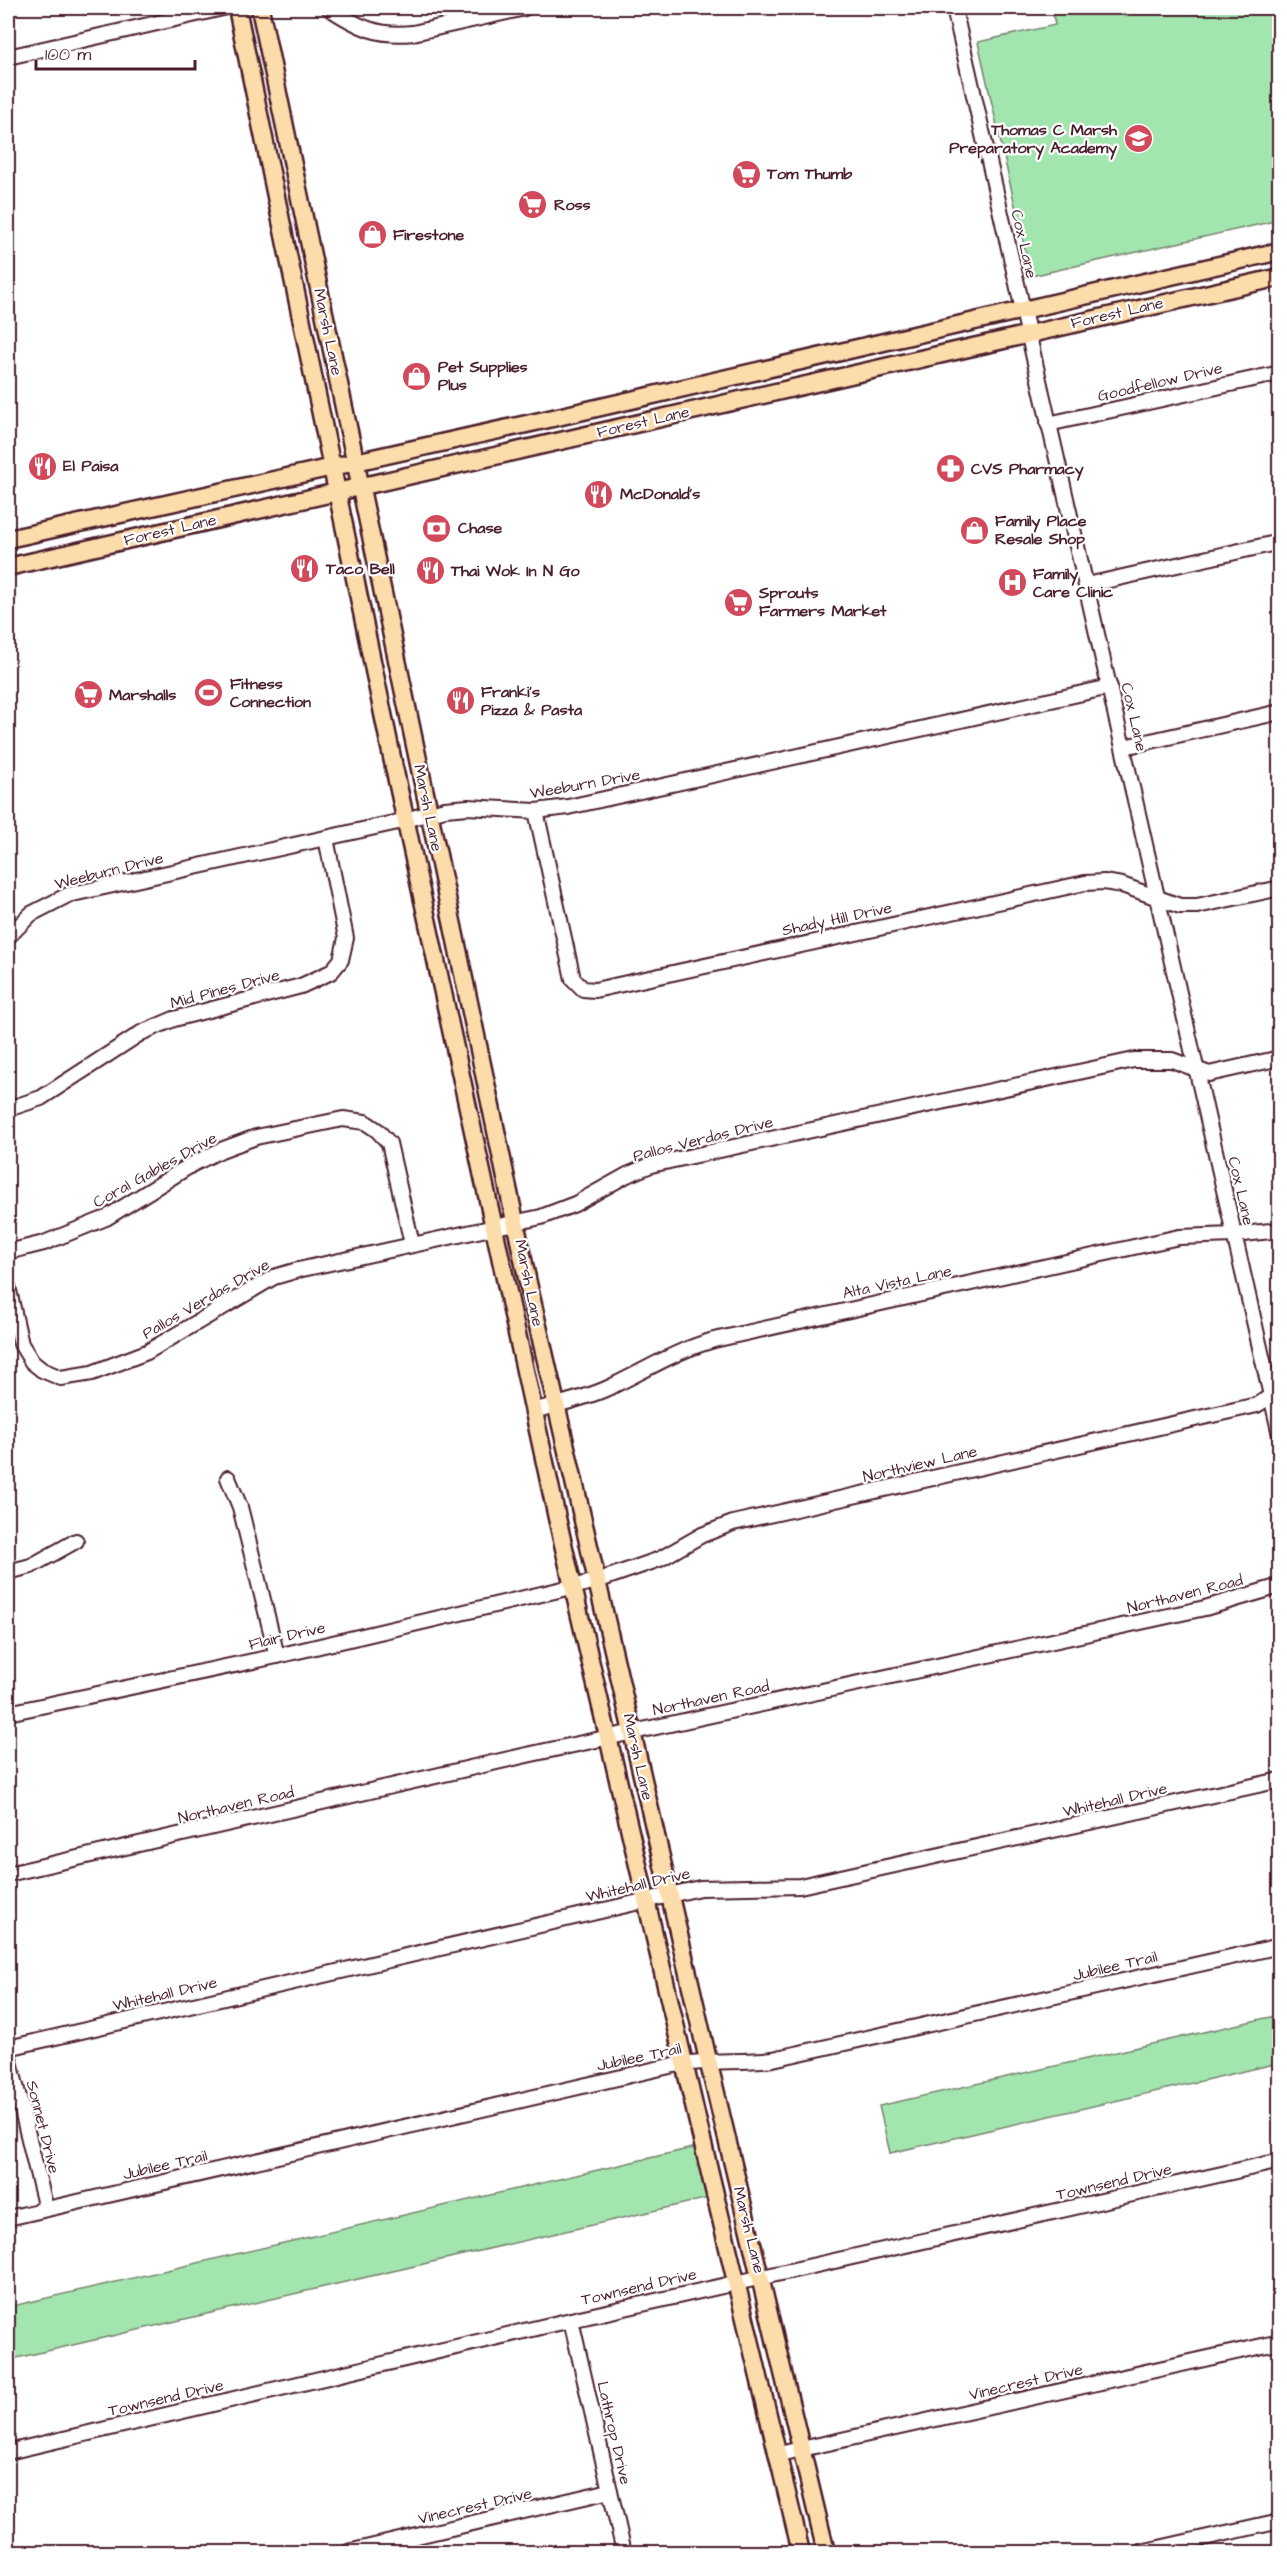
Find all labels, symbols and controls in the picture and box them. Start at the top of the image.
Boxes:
scale bar [36,33,195,71]
text: 100 m [45,42,91,67]
place label: Thomas C Marsh Preparatory Academy [949,119,1118,160]
school or university icon: Thomas C Marsh Preparatory Academy [1122,123,1154,155]
supermarket icon: Tom Thumb [730,158,762,190]
place label: Tom Thumb [766,163,852,185]
supermarket icon: Ross [517,189,549,221]
place label: Ross [554,194,590,216]
street label: Cox Lane [1005,207,1043,281]
shop icon: Firestone [356,219,388,251]
place label: Firestone [393,224,464,246]
street label: Marsh Lane [308,286,348,378]
street label: Forest Lane [1069,292,1166,334]
place label: Pet Supplies Plus [438,356,528,396]
street label: Goodfellow Drive [1095,357,1225,407]
shop icon: Pet Supplies Plus [401,360,433,392]
street label: Forest Lane [595,401,692,443]
restaurant icon: El Paisa [26,450,58,482]
pharmacy icon: CVS Pharmacy [934,453,966,485]
place label: El Paisa [63,455,119,477]
place label: CVS Pharmacy [971,458,1084,481]
restaurant icon: McDonald's [583,478,615,510]
place label: McDonald's [620,483,700,505]
street label: Forest Lane [122,509,219,551]
place label: Family Place Resale Shop [995,510,1087,550]
bank icon: Chase [421,512,453,544]
shop icon: Family Place Resale Shop [958,514,990,546]
place label: Chase [458,517,502,539]
restaurant icon: Taco Bell [289,553,321,585]
restaurant icon: Thai Wok In N Go [414,555,446,587]
place label: Taco Bell [325,558,395,580]
place label: Thai Wok In N Go [450,560,580,582]
place label: Family Care Clinic [1033,563,1114,603]
hospital icon: Family Care Clinic [996,567,1028,599]
place label: Sprouts Farmers Market [758,582,887,622]
supermarket icon: Sprouts Farmers Market [722,586,754,618]
place label: Fitness Connection [230,673,311,713]
sports icon: Fitness Connection [193,677,225,709]
supermarket icon: Marshalls [72,679,104,711]
street label: Cox Lane [1115,680,1153,754]
place label: Franki's Pizza & Pasta [481,681,583,721]
place label: Marshalls [109,684,176,706]
restaurant icon: Franki's Pizza & Pasta [444,685,476,717]
street label: Marsh Lane [408,762,448,854]
street label: Weeburn Drive [528,763,642,804]
street label: Weeburn Drive [52,847,166,895]
street label: Shady Hill Drive [780,897,895,942]
street label: Mid Pines Drive [168,964,283,1014]
street label: Pallos Verdas Drive [631,1111,776,1167]
street label: Coral Gables Drive [89,1127,221,1213]
street label: Cox Lane [1222,1154,1260,1228]
street label: Marsh Lane [509,1237,549,1329]
street label: Pallos Verdas Drive [138,1253,274,1344]
street label: Alta Vista Lane [840,1260,954,1304]
street label: Northview Lane [861,1440,980,1488]
street label: Northaven Road [1125,1569,1245,1619]
street label: Flair Drive [247,1616,328,1655]
street label: Northaven Road [651,1675,771,1721]
street label: Marsh Lane [617,1711,659,1803]
street label: Whitehall Drive [1061,1777,1170,1823]
street label: Northaven Road [176,1781,296,1829]
street label: Whitehall Drive [584,1862,693,1908]
street label: Jubilee Trail [1071,1946,1159,1986]
street label: Whitehall Drive [111,1971,220,2017]
street label: Jubilee Trail [595,2037,683,2077]
street label: Sonnet Drive [21,2078,65,2176]
street label: Jubilee Trail [121,2145,209,2185]
street label: Townsend Drive [1054,2158,1174,2206]
street label: Marsh Lane [728,2184,770,2276]
street label: Townsend Drive [579,2263,699,2311]
street label: Vinecrest Drive [967,2358,1085,2406]
street label: Townsend Drive [106,2374,226,2422]
street label: Lathrop Drive [591,2379,637,2487]
street label: Vinecrest Drive [416,2482,534,2530]

